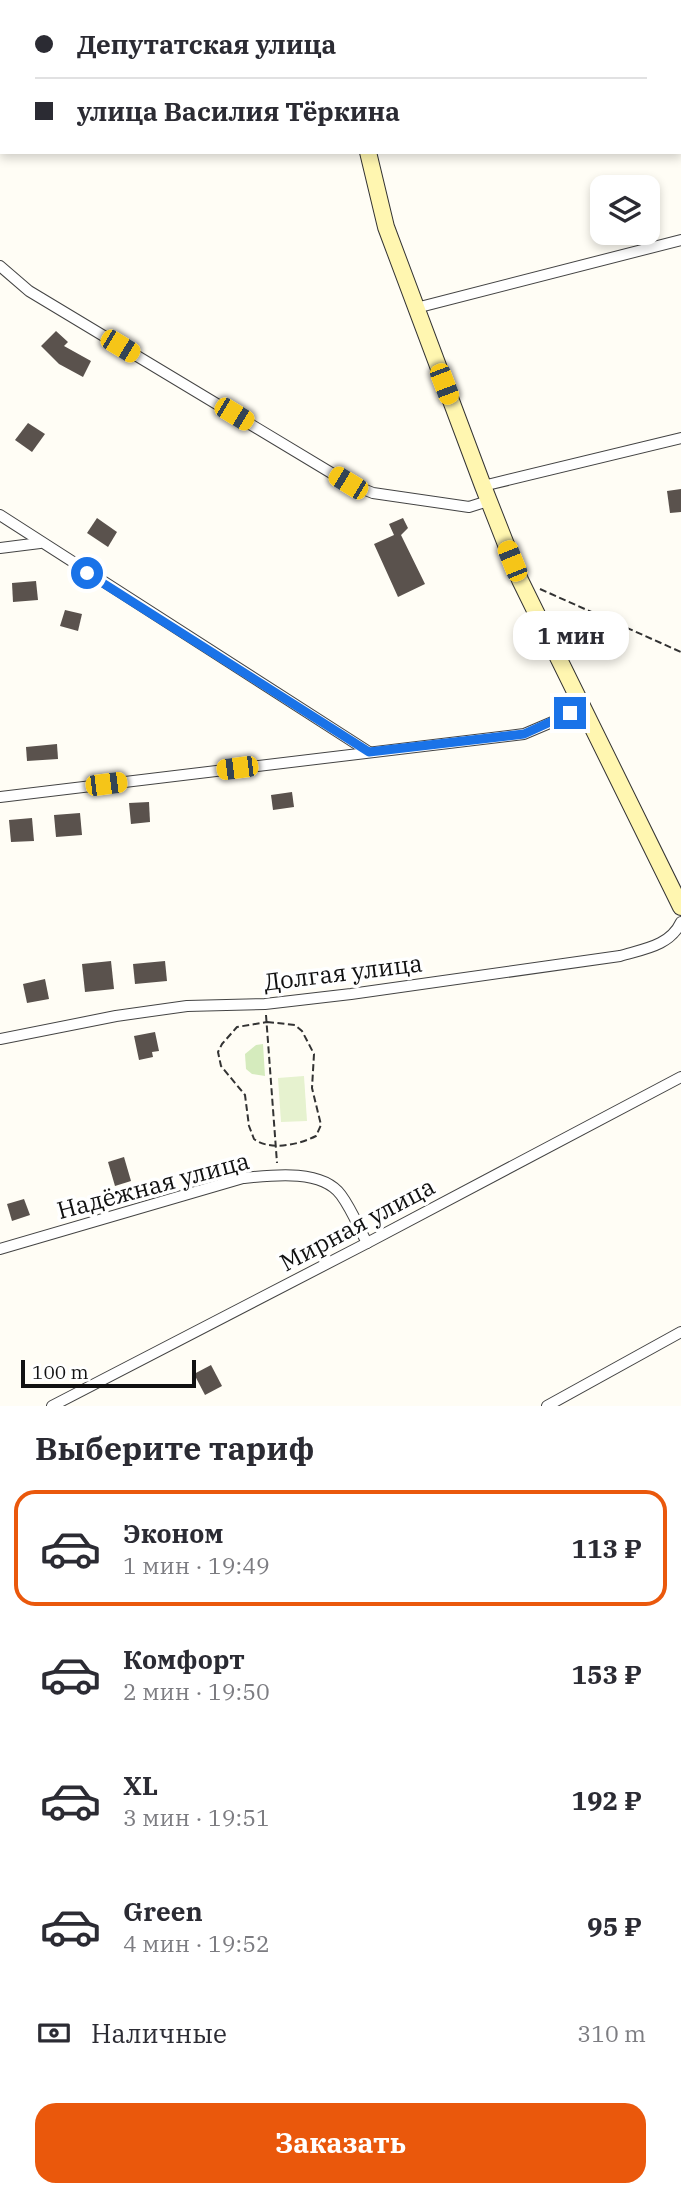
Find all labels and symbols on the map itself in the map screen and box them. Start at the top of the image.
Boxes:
car [97,326,144,366]
car [427,361,462,407]
car [211,394,258,434]
car [325,463,372,503]
car [495,538,530,584]
route start [71,557,103,589]
callout: 1 мин [512,612,628,660]
route end [554,697,586,729]
car [215,755,260,781]
car [84,771,129,797]
street label: Долгая улица [262,946,424,998]
street label: Надёжная улица [53,1144,253,1226]
street label: Мирная улица [274,1170,440,1278]
scale bar [21,1357,196,1389]

